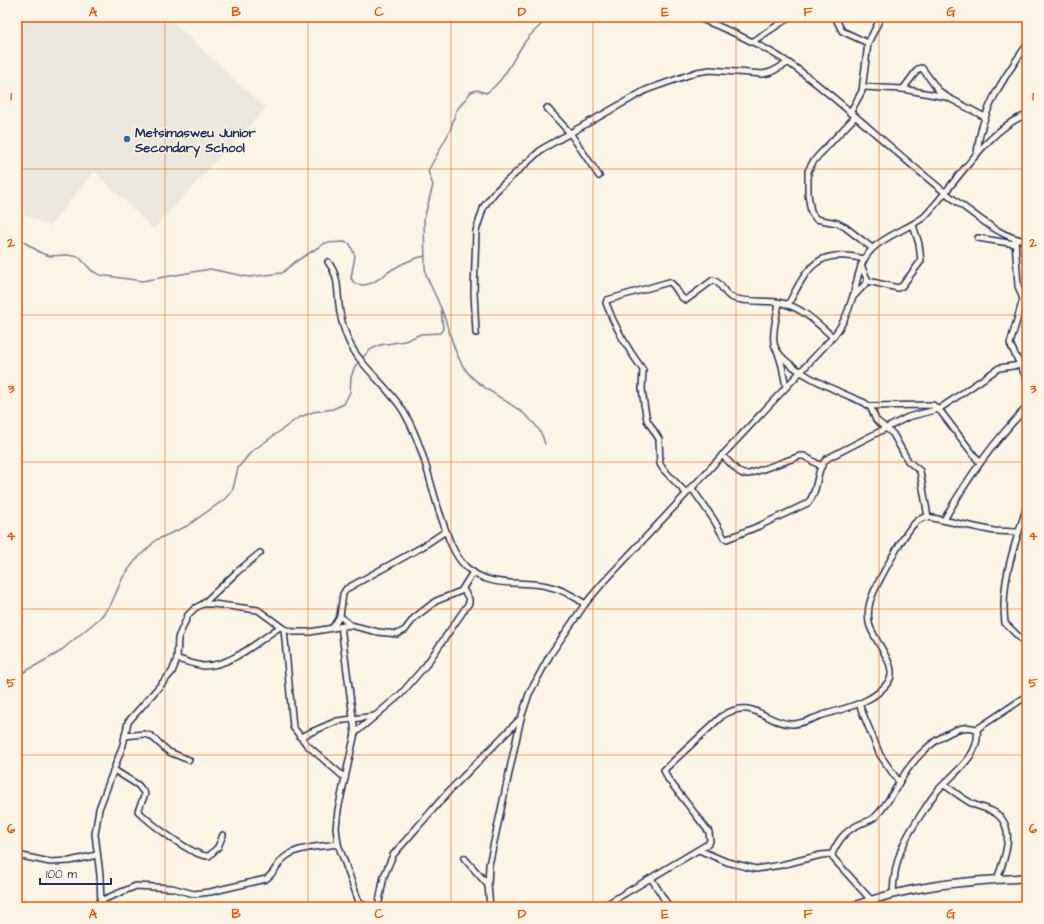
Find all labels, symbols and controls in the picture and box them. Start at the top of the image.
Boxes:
text: A [89,3,98,21]
text: B [231,3,241,21]
text: C [374,3,384,21]
text: D [518,3,527,21]
text: E [661,3,669,21]
text: F [803,3,813,21]
text: G [946,3,956,21]
text: 1 [10,87,12,105]
text: 1 [1032,87,1034,105]
place label: Metsimasweu Junior Secondary School [134,124,256,158]
marker: Metsimasweu Junior Secondary School [122,134,132,144]
text: 2 [6,234,15,252]
text: 2 [1028,234,1037,252]
text: 3 [7,380,15,398]
text: 3 [1029,380,1037,398]
text: 4 [7,527,16,545]
text: 4 [1029,527,1038,545]
text: 5 [6,674,16,692]
text: 5 [1028,674,1038,692]
text: 6 [7,820,16,838]
text: 6 [1029,820,1038,838]
scale bar [40,860,111,886]
text: 100 m [46,866,77,883]
text: A [89,905,98,923]
text: B [231,905,241,923]
text: C [374,905,384,923]
text: D [518,905,527,923]
text: E [661,905,669,923]
text: F [803,905,813,923]
text: G [946,905,956,923]

